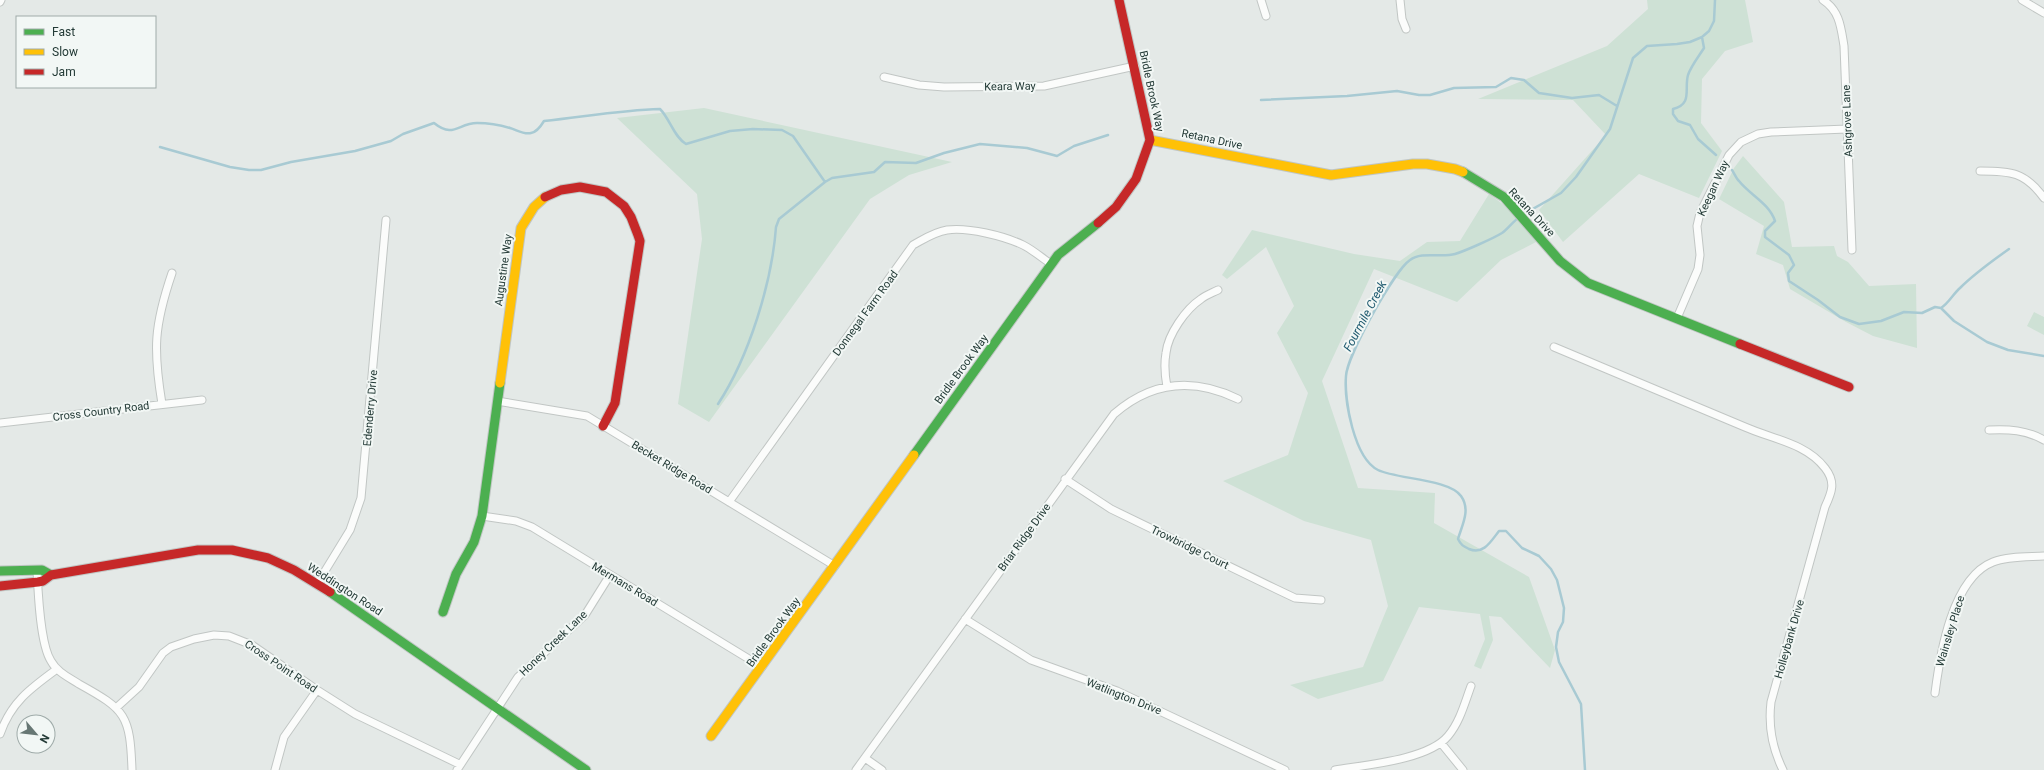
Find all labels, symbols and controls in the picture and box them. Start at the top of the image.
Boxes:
legend [16,16,156,88]
text: Fast [52,25,75,39]
text: Slow [52,45,78,59]
street label: Bridle Brook Way [1137,49,1167,134]
text: Jam [52,65,76,79]
street label: Keara Way [984,80,1037,93]
street label: Ashgrove Lane [1840,84,1855,157]
street label: Retana Drive [1180,127,1244,152]
street label: Keegan Way [1695,158,1732,218]
street label: Retana Drive [1506,185,1558,239]
street label: Augustine Way [492,232,515,307]
street label: Donnegal Farm Road [830,268,901,358]
water label: Fourmile Creek [1341,277,1390,354]
street label: Bridle Brook Way [932,331,991,407]
street label: Edenderry Drive [361,369,380,447]
street label: Cross Country Road [52,399,150,424]
street label: Becket Ridge Road [629,438,714,497]
street label: Briar Ridge Drive [995,501,1054,574]
street label: Trowbridge Court [1149,523,1231,572]
street label: Weddington Road [305,560,385,618]
street label: Mermans Road [589,560,660,609]
street label: Bridle Brook Way [744,594,803,670]
street label: Wainsley Place [1934,594,1967,668]
street label: Holleybank Drive [1772,598,1807,680]
street label: Honey Creek Lane [517,608,590,679]
street label: Cross Point Road [242,637,319,695]
street label: Watlington Drive [1084,675,1164,718]
north arrow [16,714,56,754]
text: N [37,732,52,745]

